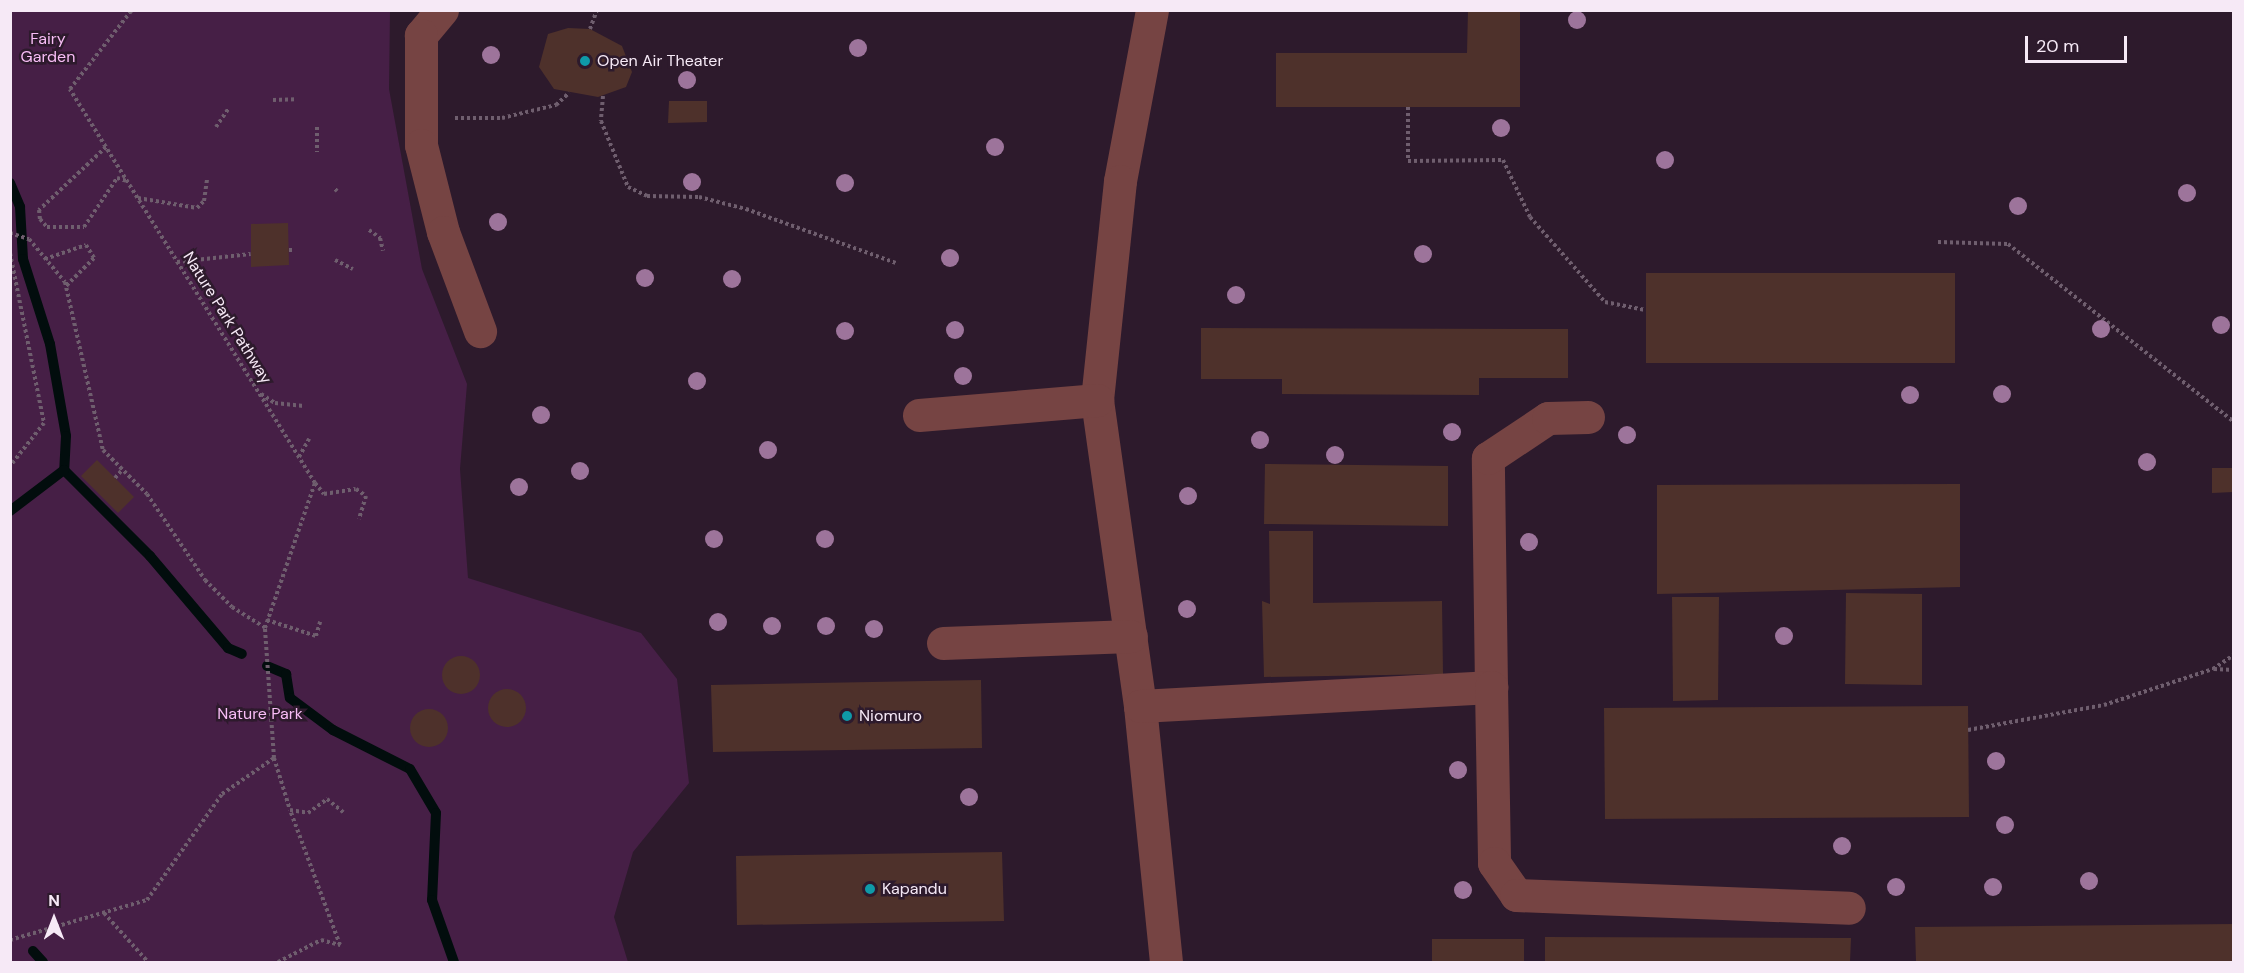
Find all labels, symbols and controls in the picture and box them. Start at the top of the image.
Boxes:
scale bar [2028,24,2130,62]
park label: Fairy Garden [21,29,75,67]
text: 20 m [2036,34,2079,58]
place label: Open Air Theater [597,51,723,71]
marker: Open Air Theater [578,54,592,68]
street label: Nature Park Pathway [179,248,275,388]
park label: Nature Park [217,704,303,724]
place label: Niomuro [859,706,922,726]
marker: Niomuro [840,709,854,723]
place label: Kapandu [882,879,947,899]
marker: Kapandu [863,882,877,896]
north arrow [24,889,84,949]
text: N [48,890,60,911]

